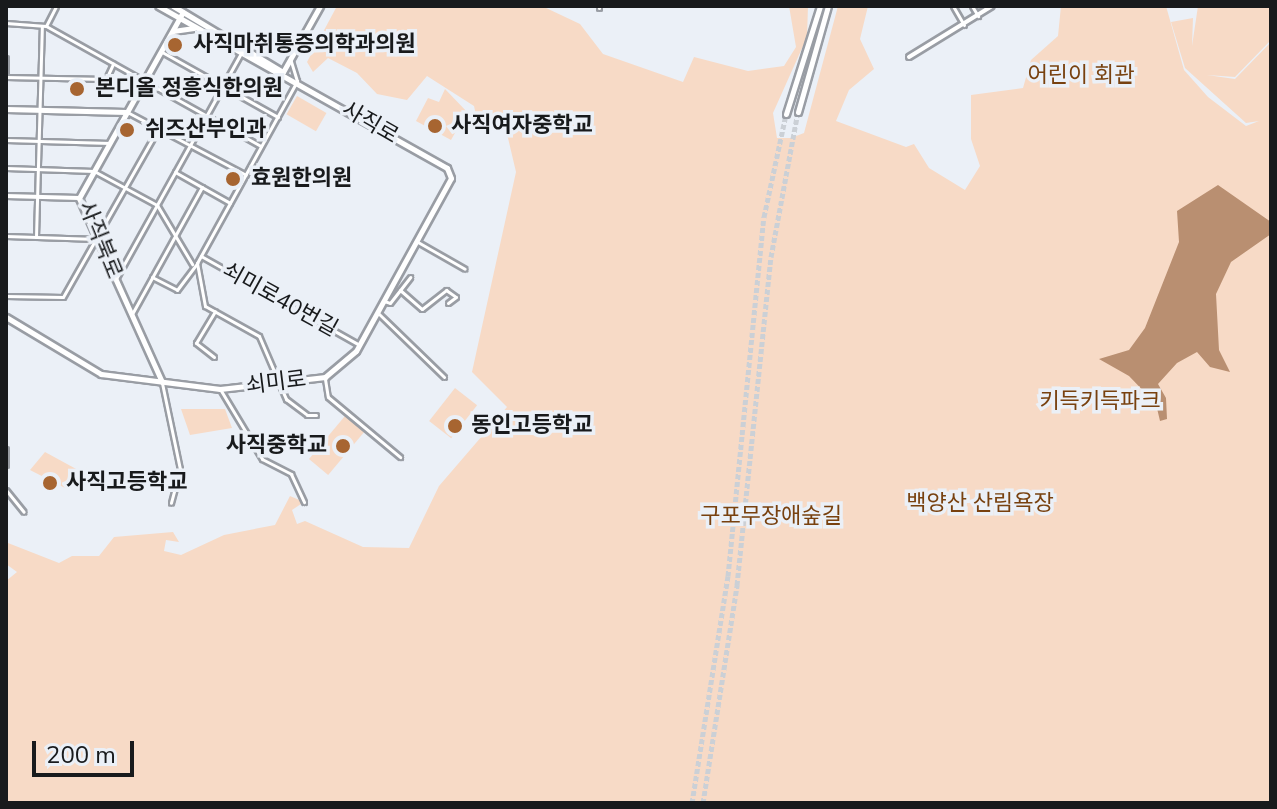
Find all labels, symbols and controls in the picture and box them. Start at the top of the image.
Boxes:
place label: 사직마취통증의학과의원 [193,32,416,58]
marker: 사직마취통증의학과의원 [164,34,186,56]
park label: 어린이 회관 [1028,63,1134,89]
place label: 본디올 정흥식한의원 [95,76,283,102]
marker: 본디올 정흥식한의원 [66,78,88,100]
street label: 사직로 [337,96,403,150]
place label: 사직여자중학교 [451,113,593,139]
place label: 쉬즈산부인과 [145,117,266,143]
marker: 사직여자중학교 [426,117,444,135]
marker: 쉬즈산부인과 [116,119,138,141]
place label: 효원한의원 [251,166,352,192]
marker: 효원한의원 [222,168,244,190]
street label: 사직북로 [73,198,127,282]
street label: 쇠미로40번길 [218,258,342,342]
street label: 쇠미로 [244,366,308,400]
park label: 키득키득파크 [1039,389,1161,415]
place label: 동인고등학교 [471,413,592,439]
marker: 동인고등학교 [446,417,464,435]
place label: 사직중학교 [226,433,327,459]
marker: 사직중학교 [334,437,352,455]
place label: 사직고등학교 [66,470,187,496]
marker: 사직고등학교 [41,474,59,492]
park label: 백양산 산림욕장 [906,491,1054,517]
park label: 구포무장애숲길 [700,504,842,530]
scale bar [36,725,138,775]
text: 200 m [46,739,116,771]

